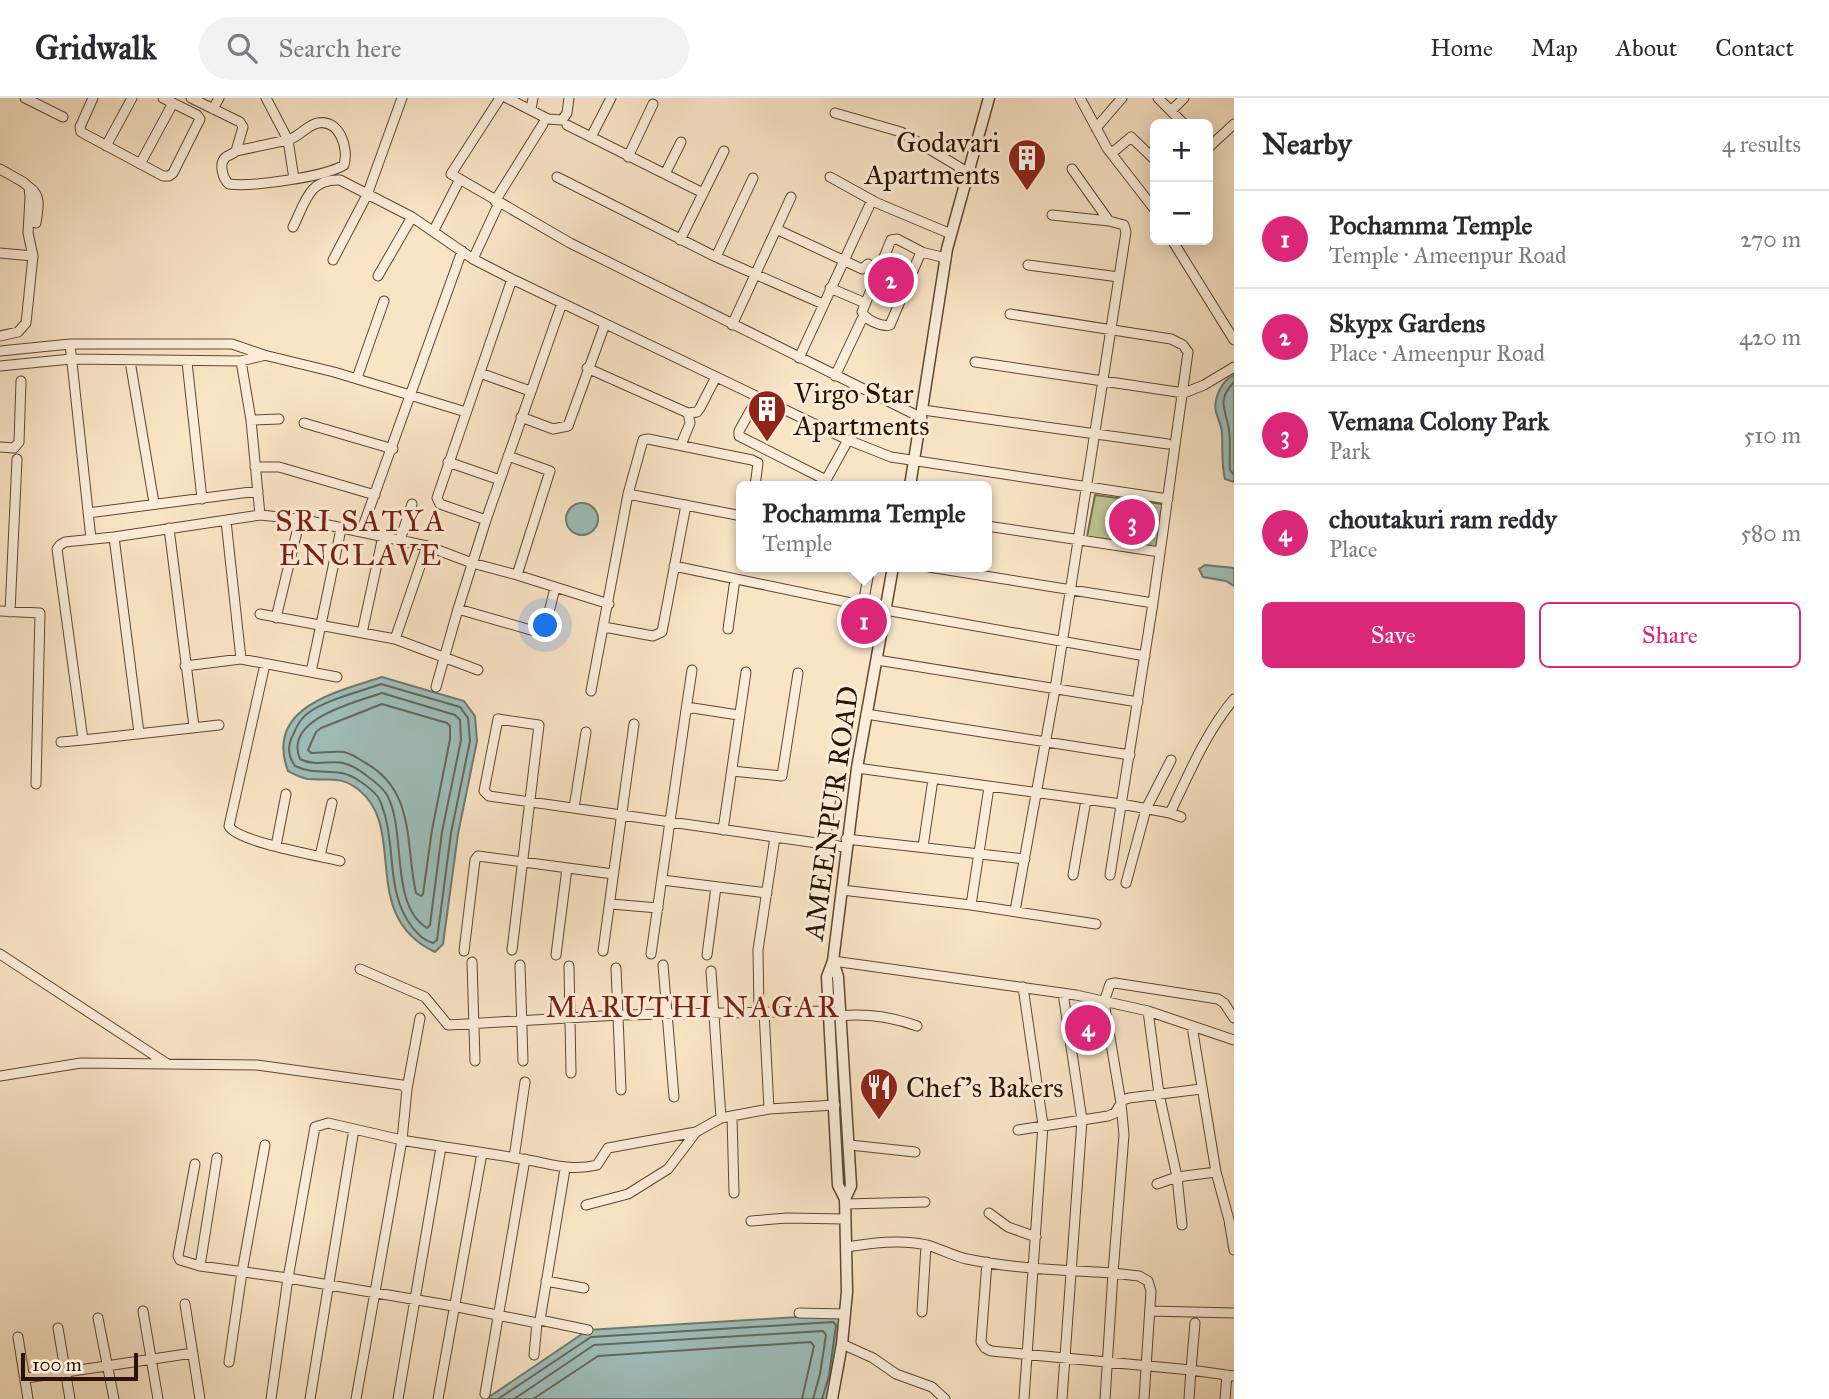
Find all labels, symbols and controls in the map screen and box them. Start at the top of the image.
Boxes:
search box [199,17,689,80]
text: Gridwalk [35,28,157,68]
icon: search [223,29,261,67]
text: Search here [279,32,402,64]
text: Home [1430,33,1493,63]
text: Map [1531,33,1578,63]
text: About [1616,33,1677,63]
text: Contact [1715,33,1794,63]
map controls [1150,119,1213,245]
button: + [1150,119,1213,182]
place label: Godavari Apartments [864,125,1000,192]
text: Nearby [1262,126,1352,162]
text: 4 results [1722,130,1801,158]
building icon: Godavari Apartments [1006,137,1048,192]
button: − [1150,182,1213,245]
text: Pochamma Temple [1329,209,1532,241]
text: 1 [1280,225,1290,253]
text: 270 m [1740,225,1801,253]
text: Temple · Ameenpur Road [1329,241,1567,269]
pin: 2 [868,254,914,306]
text: Skypx Gardens [1329,307,1485,339]
text: 2 [1279,323,1291,351]
text: 420 m [1739,323,1801,351]
text: Place · Ameenpur Road [1329,339,1545,367]
place label: Virgo Star Apartments [793,376,929,443]
building icon: Virgo Star Apartments [746,388,788,443]
text: Vemana Colony Park [1329,405,1549,437]
text: 3 [1280,421,1290,449]
text: 510 m [1744,421,1801,449]
text: Park [1329,437,1371,465]
popup [736,481,992,572]
pin: 3 [1109,496,1155,548]
text: Pochamma Temple [762,497,966,529]
district label: SRI SATYA ENCLAVE [275,503,447,573]
text: choutakuri ram reddy [1329,503,1557,535]
text: 4 [1279,519,1291,547]
text: 580 m [1740,519,1801,547]
text: Temple [762,529,832,557]
text: Place [1329,535,1377,563]
pin: 1 [841,595,887,647]
button: Save [1262,602,1525,668]
button: Share [1539,602,1801,668]
your location [528,608,562,642]
street label: AMEENPUR ROAD [796,684,866,943]
district label: MARUTHI NAGAR [546,989,840,1025]
pin: 4 [1065,1002,1111,1054]
restaurant icon: Chef's Bakers [858,1066,900,1121]
place label: Chef's Bakers [906,1070,1063,1105]
scale bar [21,1350,138,1382]
text: 100 m [32,1353,82,1376]

